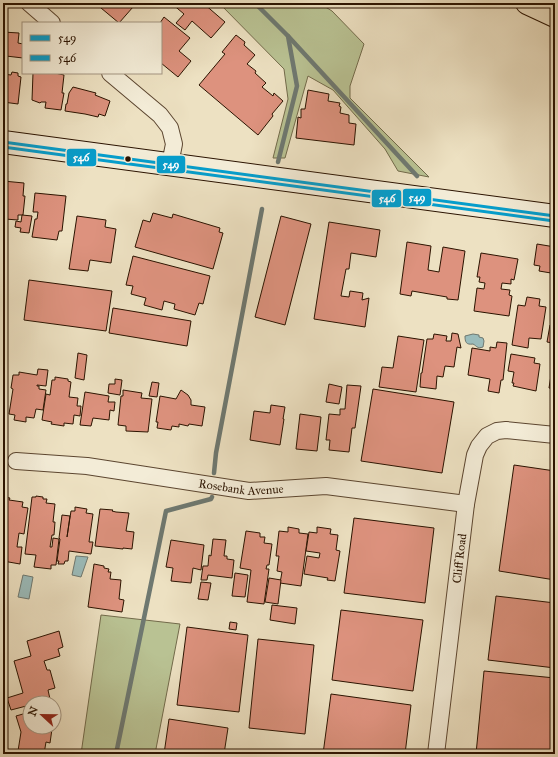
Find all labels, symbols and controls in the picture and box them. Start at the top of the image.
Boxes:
legend [22,22,162,74]
text: 549 [58,31,76,45]
text: 546 [58,51,77,65]
line badge: 546 [66,148,97,167]
text: 546 [73,151,91,165]
unlabelled marker [123,154,133,164]
line badge: 549 [156,155,186,174]
text: 549 [163,158,180,172]
line badge: 549 [402,188,432,207]
line badge: 546 [371,189,402,208]
text: 549 [409,191,426,205]
text: 546 [379,192,397,206]
street label: Rosebank Avenue [198,476,284,498]
street label: Cliff Road [450,533,469,584]
north arrow [22,695,62,735]
text: N [25,704,41,718]

